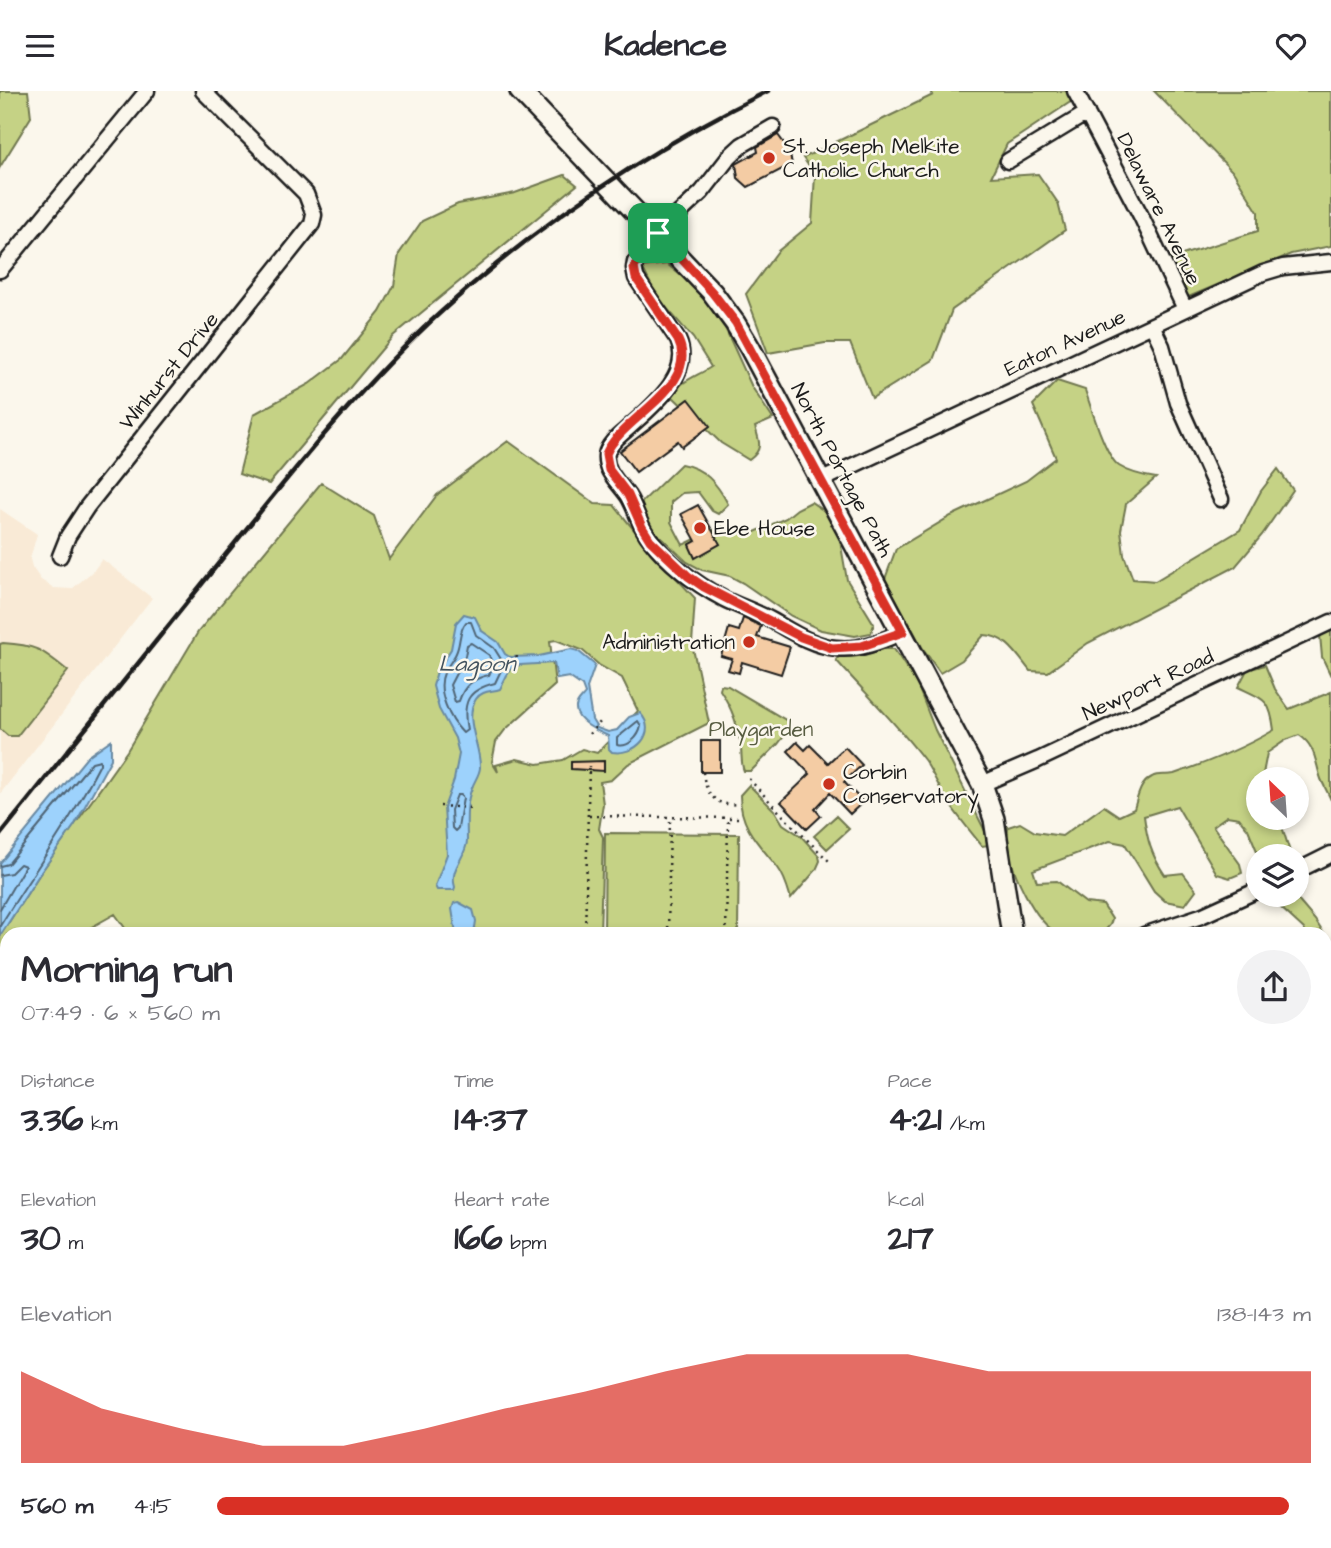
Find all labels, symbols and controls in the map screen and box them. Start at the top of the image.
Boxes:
text: Kadence [604,23,727,68]
icon: menu [21,27,59,65]
icon: heart [1272,27,1310,65]
street label: Delaware Avenue [1110,128,1208,290]
place label: St. Joseph Melkite Catholic Church [783,132,960,185]
marker: St. Joseph Melkite Catholic Church [761,150,777,166]
pin [628,203,688,263]
icon: arrive [639,214,677,252]
street label: Eaton Avenue [1000,302,1130,384]
street label: Winhurst Drive [112,306,226,436]
street label: North Portage Path [782,378,900,564]
place label: Ebe House [714,514,815,543]
marker: Ebe House [692,520,708,536]
place label: Administration [602,628,735,657]
marker: Administration [741,634,757,650]
street label: Newport Road [1078,642,1219,729]
water label: Lagoon [439,648,518,681]
park label: Playgarden [709,715,813,746]
place label: Corbin Conservatory [843,758,979,813]
north arrow [1246,767,1309,829]
map controls [1246,767,1309,907]
marker: Corbin Conservatory [821,776,837,792]
button: layers [1246,844,1309,907]
text: Morning run [21,945,233,997]
button: share [1237,950,1311,1024]
text: 07:49 · 6 × 560 m [21,997,220,1029]
text: Distance [21,1068,95,1095]
text: Time [454,1068,494,1095]
text: Pace [888,1068,932,1095]
text: 3.36 [21,1095,83,1144]
text: 14:37 [454,1095,528,1144]
text: 4:21 [888,1095,942,1144]
text: km [83,1111,118,1138]
text: /km [942,1111,985,1138]
text: Elevation [21,1187,96,1214]
text: Heart rate [454,1187,550,1214]
text: kcal [888,1187,924,1214]
text: 30 [21,1214,61,1263]
text: 166 [454,1214,503,1263]
text: 217 [888,1214,934,1263]
text: m [61,1230,83,1257]
text: bpm [503,1230,546,1257]
text: Elevation [21,1298,112,1330]
text: 138–143 m [1217,1298,1311,1330]
text: 560 m [21,1490,93,1522]
text: 4:15 [133,1490,172,1522]

